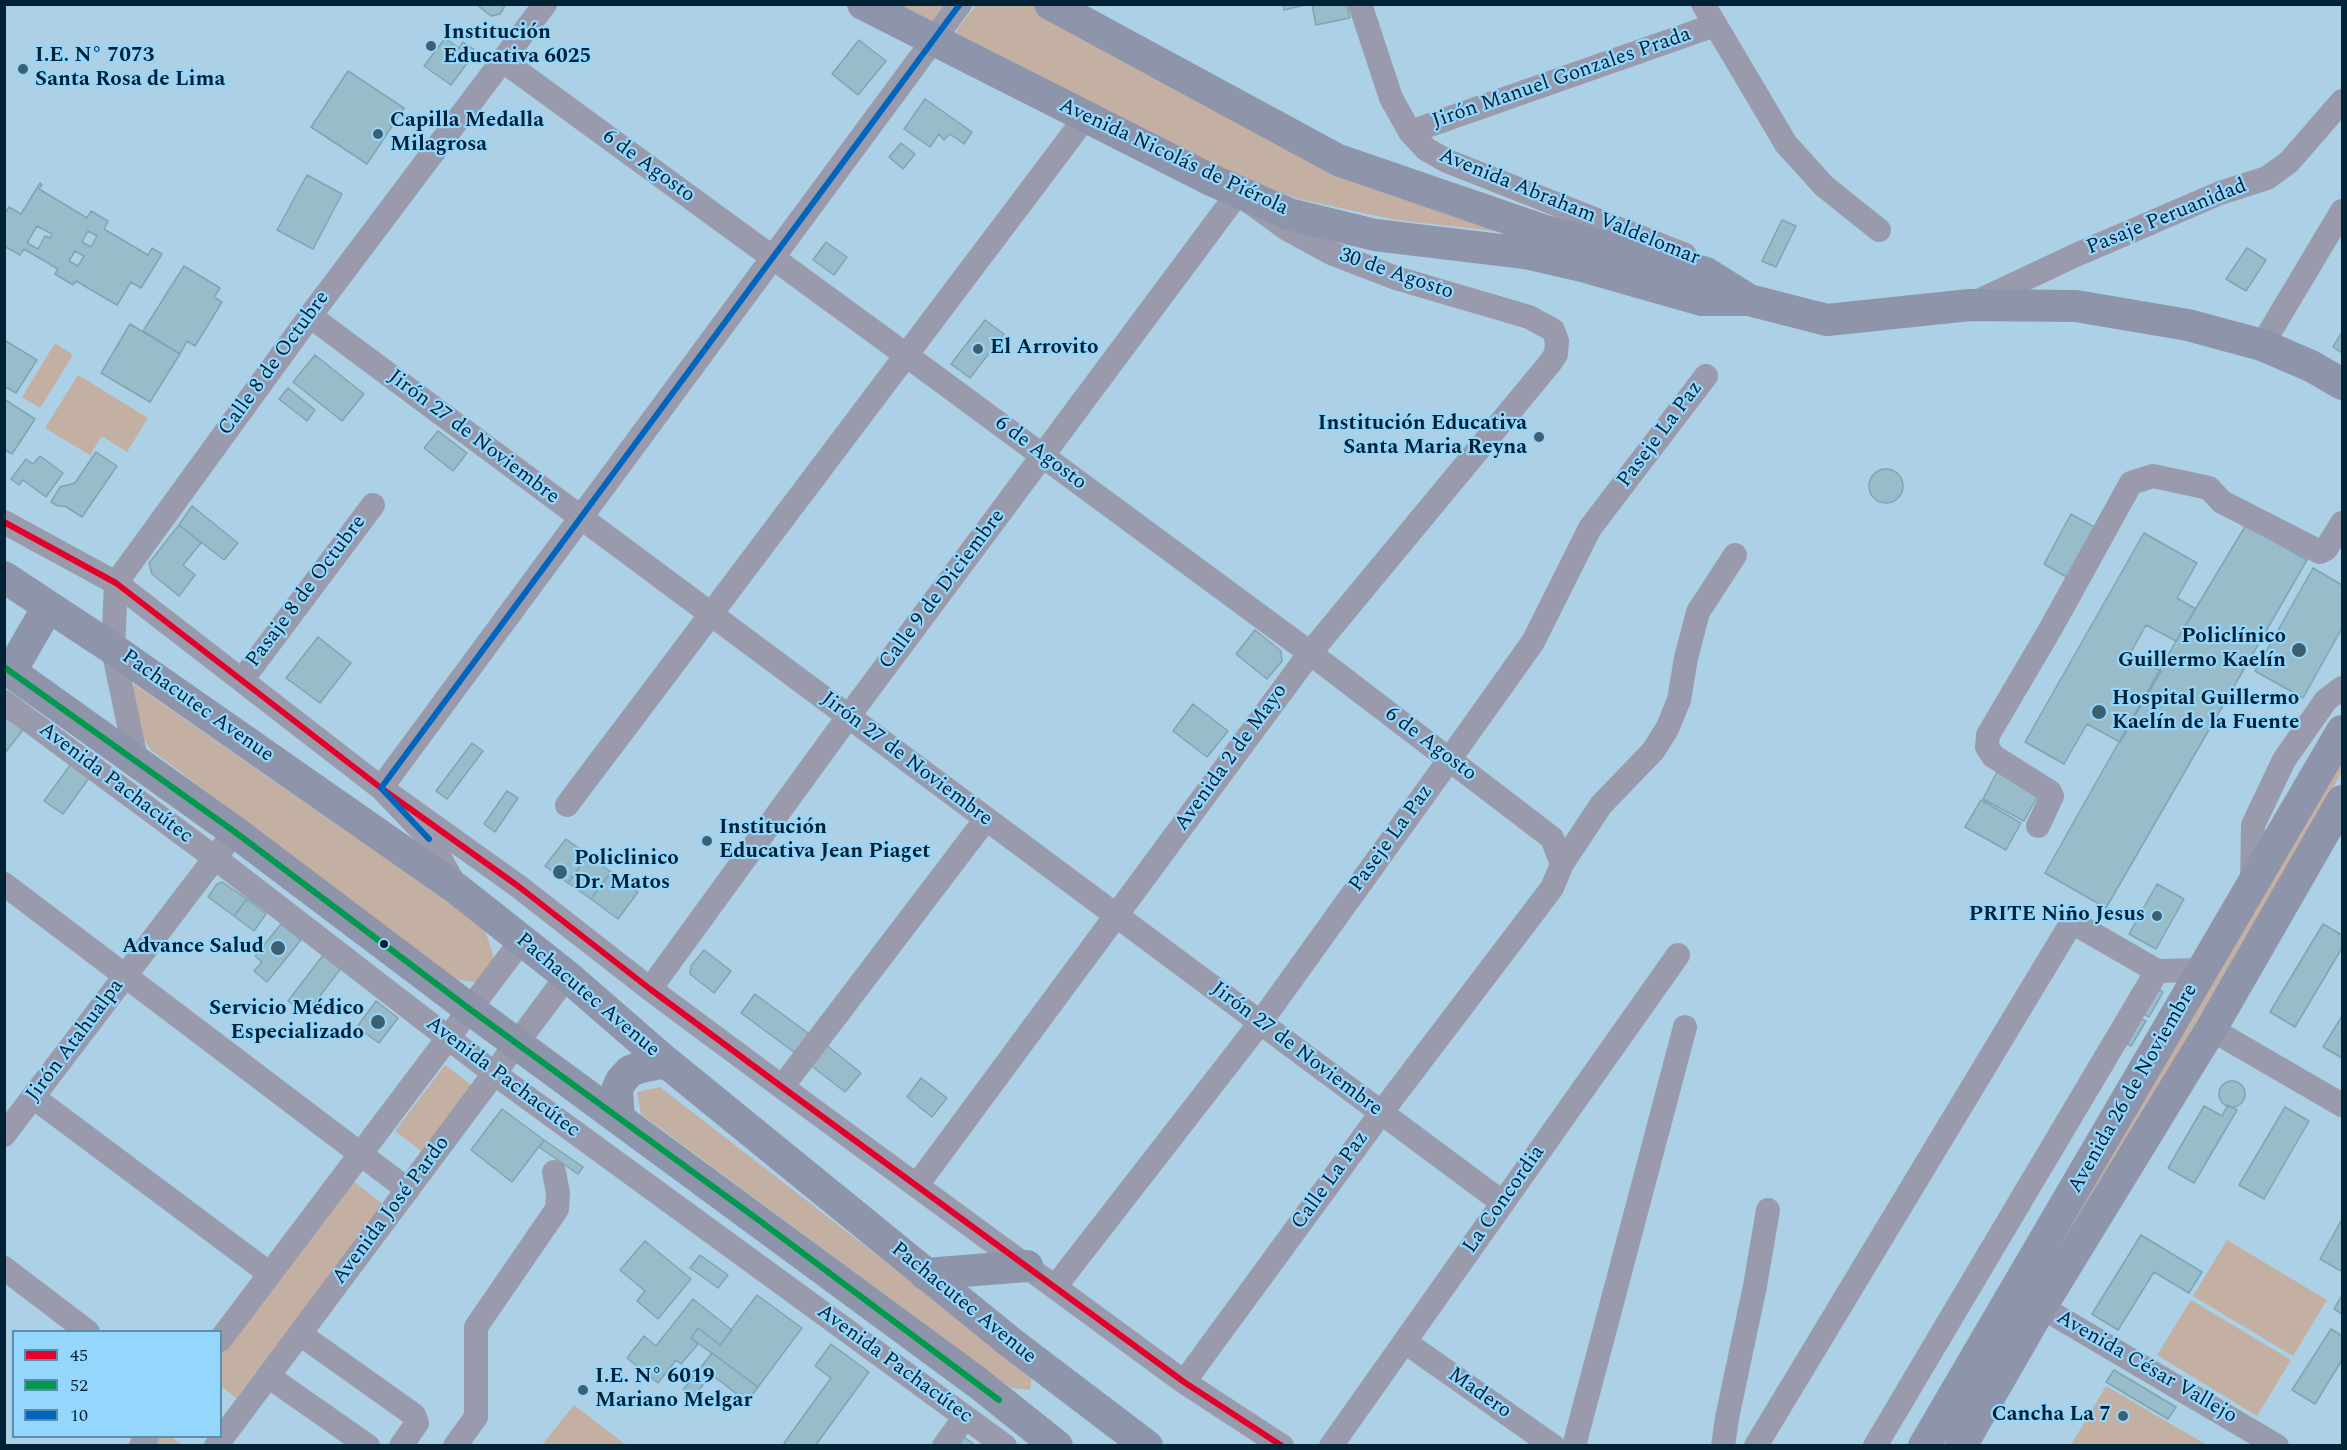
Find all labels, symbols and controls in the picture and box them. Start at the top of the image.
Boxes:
place label: Institución Educativa 6025 [443,21,591,71]
street label: Jirón Manuel Gonzales Prada [1429,23,1695,135]
marker: Institución Educativa 6025 [424,39,438,53]
place label: I.E. N° 7073 Santa Rosa de Lima [35,44,225,94]
marker: I.E. N° 7073 Santa Rosa de Lima [16,62,30,76]
street label: Avenida Nicolás de Piérola [1054,94,1292,222]
place label: Capilla Medalla Milagrosa [390,109,544,159]
street label: 6 de Agosto [597,125,699,209]
marker: Capilla Medalla Milagrosa [371,127,385,141]
street label: Avenida Abraham Valdelomar [1435,144,1703,272]
street label: Pasaje Peruanidad [2083,174,2251,262]
street label: 30 de Agosto [1336,244,1456,306]
street label: Calle 8 de Octubre [214,287,336,441]
place label: El Arrovito [990,336,1099,362]
marker: El Arrovito [971,342,985,356]
street label: Jirón 27 de Noviembre [382,365,564,511]
street label: Paseje La Paz [1613,377,1709,493]
street label: 6 de Agosto [989,411,1091,497]
place label: Institución Educativa Santa Maria Reyna [1318,412,1527,462]
marker: Institución Educativa Santa Maria Reyna [1532,430,1546,444]
street label: Calle 9 de Diciembre [875,505,1011,675]
street label: Pasaje 8 de Octubre [242,511,372,673]
place label: Policlínico Guillermo Kaelín [2118,625,2286,675]
marker: Policlínico Guillermo Kaelín [2290,641,2308,659]
street label: Pachacutec Avenue [116,645,278,769]
street label: Avenida 2 de Mayo [1170,680,1294,836]
street label: Jirón 27 de Noviembre [815,687,997,833]
place label: Hospital Guillermo Kaelín de la Fuente [2112,687,2299,737]
street label: 6 de Agosto [1379,702,1481,788]
marker: Hospital Guillermo Kaelín de la Fuente [2090,703,2108,721]
street label: Avenida Pachacútec [33,718,197,850]
street label: Paseje La Paz [1345,780,1439,898]
place label: Institución Educativa Jean Piaget [719,816,930,866]
marker: Institución Educativa Jean Piaget [700,834,714,848]
place label: Policlinico Dr. Matos [574,847,679,897]
marker: Policlinico Dr. Matos [551,863,569,881]
place label: PRITE Niño Jesus [1969,903,2145,929]
marker: PRITE Niño Jesus [2150,909,2164,923]
street label: Pachacutec Avenue [510,929,664,1063]
place label: Advance Salud [122,935,264,961]
unlabelled marker [378,938,390,950]
marker: Advance Salud [269,939,287,957]
street label: Jirón Atahualpa [22,975,130,1107]
street label: Jirón 27 de Noviembre [1205,977,1387,1123]
street label: Avenida 26 de Noviembre [2064,980,2204,1198]
place label: Servicio Médico Especializado [209,997,364,1047]
street label: Avenida Pachacútec [420,1012,584,1144]
marker: Servicio Médico Especializado [369,1013,387,1031]
street label: Calle La Paz [1287,1127,1375,1235]
street label: Avenida José Pardo [328,1132,456,1290]
street label: La Concordia [1459,1141,1551,1259]
street label: Pachacutec Avenue [885,1238,1041,1370]
street label: Avenida Pachacútec [811,1300,977,1430]
street label: Avenida César Vallejo [2051,1306,2241,1430]
legend [12,1330,222,1438]
text: 45 [70,1342,88,1369]
street label: Madero [1442,1363,1516,1425]
place label: I.E. N° 6019 Mariano Melgar [595,1365,752,1415]
text: 52 [70,1372,88,1399]
marker: I.E. N° 6019 Mariano Melgar [576,1383,590,1397]
text: 10 [70,1402,88,1429]
place label: Cancha La 7 [1992,1403,2111,1429]
marker: Cancha La 7 [2116,1409,2130,1423]

